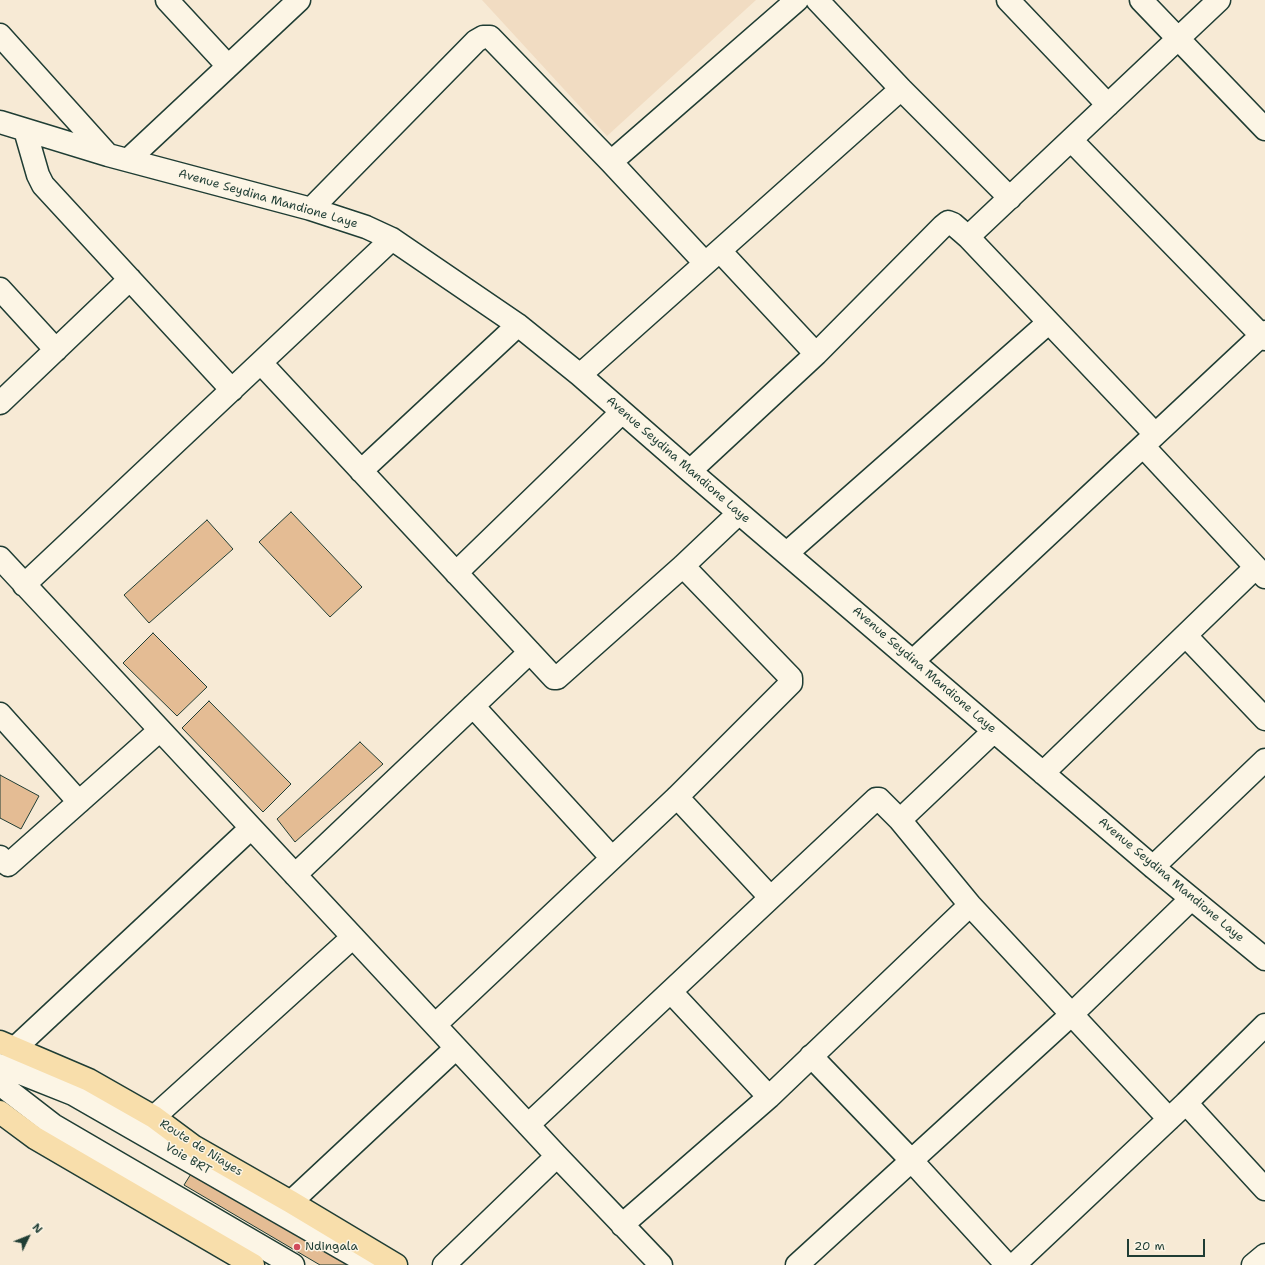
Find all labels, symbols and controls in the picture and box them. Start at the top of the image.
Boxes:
street label: Avenue Seydina Mandione Laye [177,166,359,232]
street label: Avenue Seydina Mandione Laye [603,394,753,526]
street label: Avenue Seydina Mandione Laye [849,604,999,736]
street label: Avenue Seydina Mandione Laye [1095,815,1247,945]
street label: Route de Niayes [157,1117,245,1179]
street label: Voie BRT [162,1140,214,1178]
north arrow [8,1217,48,1257]
text: N [29,1220,46,1237]
scale bar [1129,1231,1207,1257]
text: 20 m [1134,1238,1165,1254]
place label: Ndingala [305,1240,358,1254]
marker: Ndingala [292,1242,302,1252]

